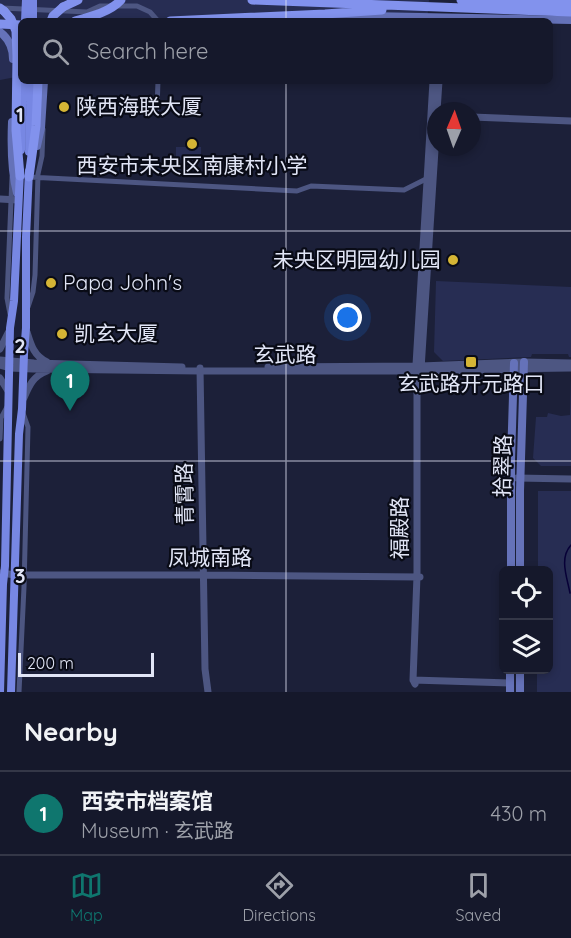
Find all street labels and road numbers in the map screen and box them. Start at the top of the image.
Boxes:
street label: 玄武路 [254,341,317,367]
street label: 拾翠路 [488,434,516,498]
street label: 青霄路 [170,462,198,526]
street label: 福殿路 [386,497,412,560]
street label: 凤城南路 [168,544,252,570]

